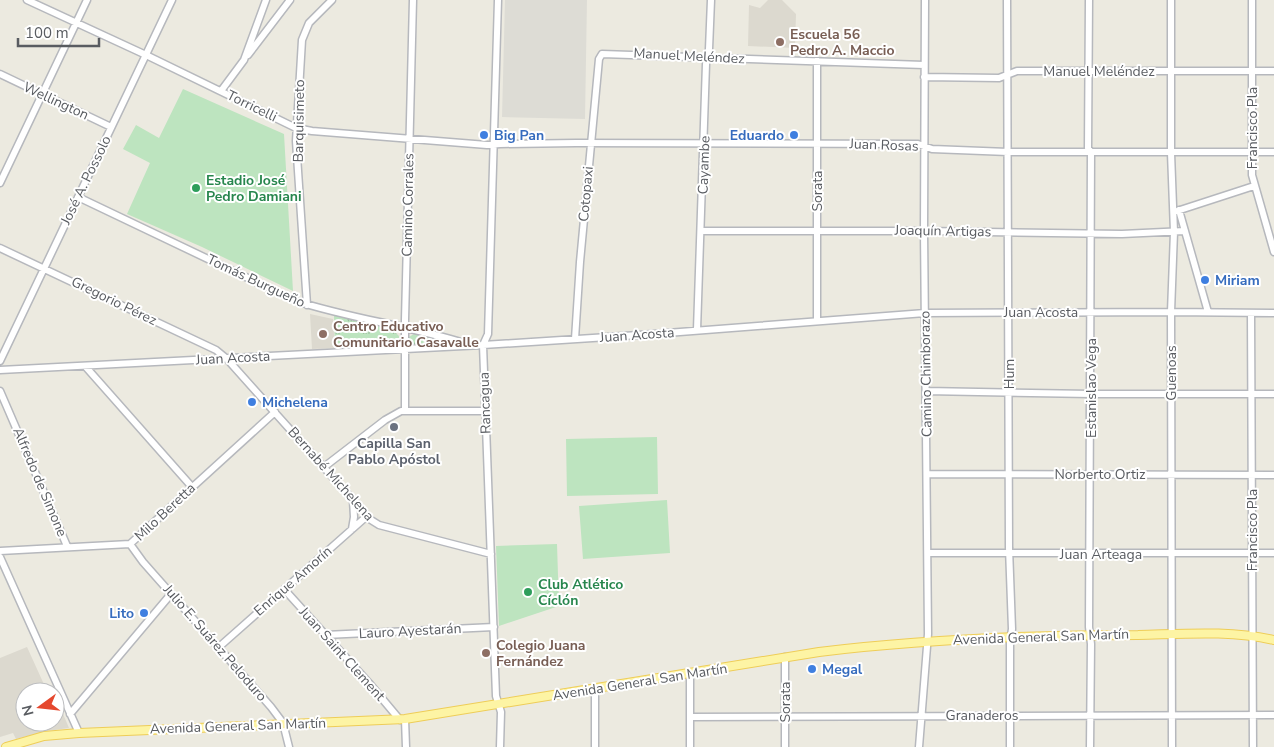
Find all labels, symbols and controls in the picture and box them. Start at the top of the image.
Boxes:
scale bar [18,15,99,47]
text: 100 m [25,23,69,43]
place label: Escuela 56 Pedro A. Maccio [790,25,894,60]
marker: Escuela 56 Pedro A. Maccio [774,36,786,48]
street label: Manuel Meléndez [633,44,746,68]
street label: Manuel Meléndez [1043,62,1155,81]
street label: Wellington [20,78,92,124]
street label: Barquisimeto [289,79,309,163]
street label: Torricelli [224,86,280,126]
street label: Francisco Pla [1243,87,1262,169]
place label: Big Pan [494,126,544,145]
place label: Eduardo [730,126,784,145]
marker: Big Pan [478,129,490,141]
marker: Eduardo [788,129,800,141]
street label: José A. Possolo [56,132,116,229]
street label: Juan Rosas [848,134,919,156]
street label: Cayambe [693,135,715,195]
street label: Camino Corrales [398,153,418,257]
street label: Cotopaxi [574,166,598,222]
street label: Sorata [808,170,827,212]
place label: Estadio José Pedro Damiani [206,171,302,206]
marker: Estadio José Pedro Damiani [190,182,202,194]
street label: Joaquín Artigas [894,221,992,241]
street label: Tomás Burgueño [204,250,308,312]
place label: Miriam [1215,271,1260,290]
street label: Gregorio Pérez [68,272,160,330]
marker: Miriam [1199,274,1211,286]
street label: Juan Acosta [1003,303,1078,322]
street label: Camino Chimborazo [915,311,937,437]
place label: Centro Educativo Comunitario Casavalle [333,317,479,352]
street label: Juan Acosta [598,323,675,347]
marker: Centro Educativo Comunitario Casavalle [317,328,329,340]
street label: Estanislao Vega [1082,338,1101,438]
street label: Guenoas [1162,345,1181,401]
street label: Juan Acosta [194,347,271,369]
street label: Hum [1000,359,1019,389]
street label: Rancagua [474,372,496,434]
place label: Michelena [262,393,328,412]
marker: Michelena [246,396,258,408]
marker: Capilla San Pablo Apóstol [388,421,400,433]
street label: Bernabé Michelena [284,423,378,525]
street label: Alfredo de Simone [8,424,72,540]
place label: Capilla San Pablo Apóstol [348,434,441,469]
street label: Norberto Ortiz [1054,465,1146,484]
street label: Milo Beretta [130,479,200,545]
street label: Francisco Pla [1243,489,1262,571]
street label: Enrique Amorín [250,542,336,620]
street label: Juan Arteaga [1059,545,1142,564]
place label: Club Atlético Cíclón [538,575,623,610]
street label: Julio E. Suárez Peloduro [158,580,271,706]
marker: Club Atlético Cíclón [522,586,534,598]
street label: Juan Saint Clement [294,602,389,705]
place label: Lito [109,604,134,623]
marker: Lito [138,607,150,619]
street label: Lauro Ayestarán [358,619,462,643]
street label: Avenida General San Martín [953,624,1129,650]
place label: Colegio Juana Fernández [496,636,586,671]
marker: Colegio Juana Fernández [480,647,492,659]
street label: Avenida General San Martín [551,659,729,705]
place label: Megal [822,660,863,679]
marker: Megal [806,663,818,675]
street label: Sorata [776,681,795,723]
north arrow [15,682,65,732]
text: N [17,703,38,718]
street label: Granaderos [946,706,1019,725]
street label: Avenida General San Martín [150,713,326,739]

